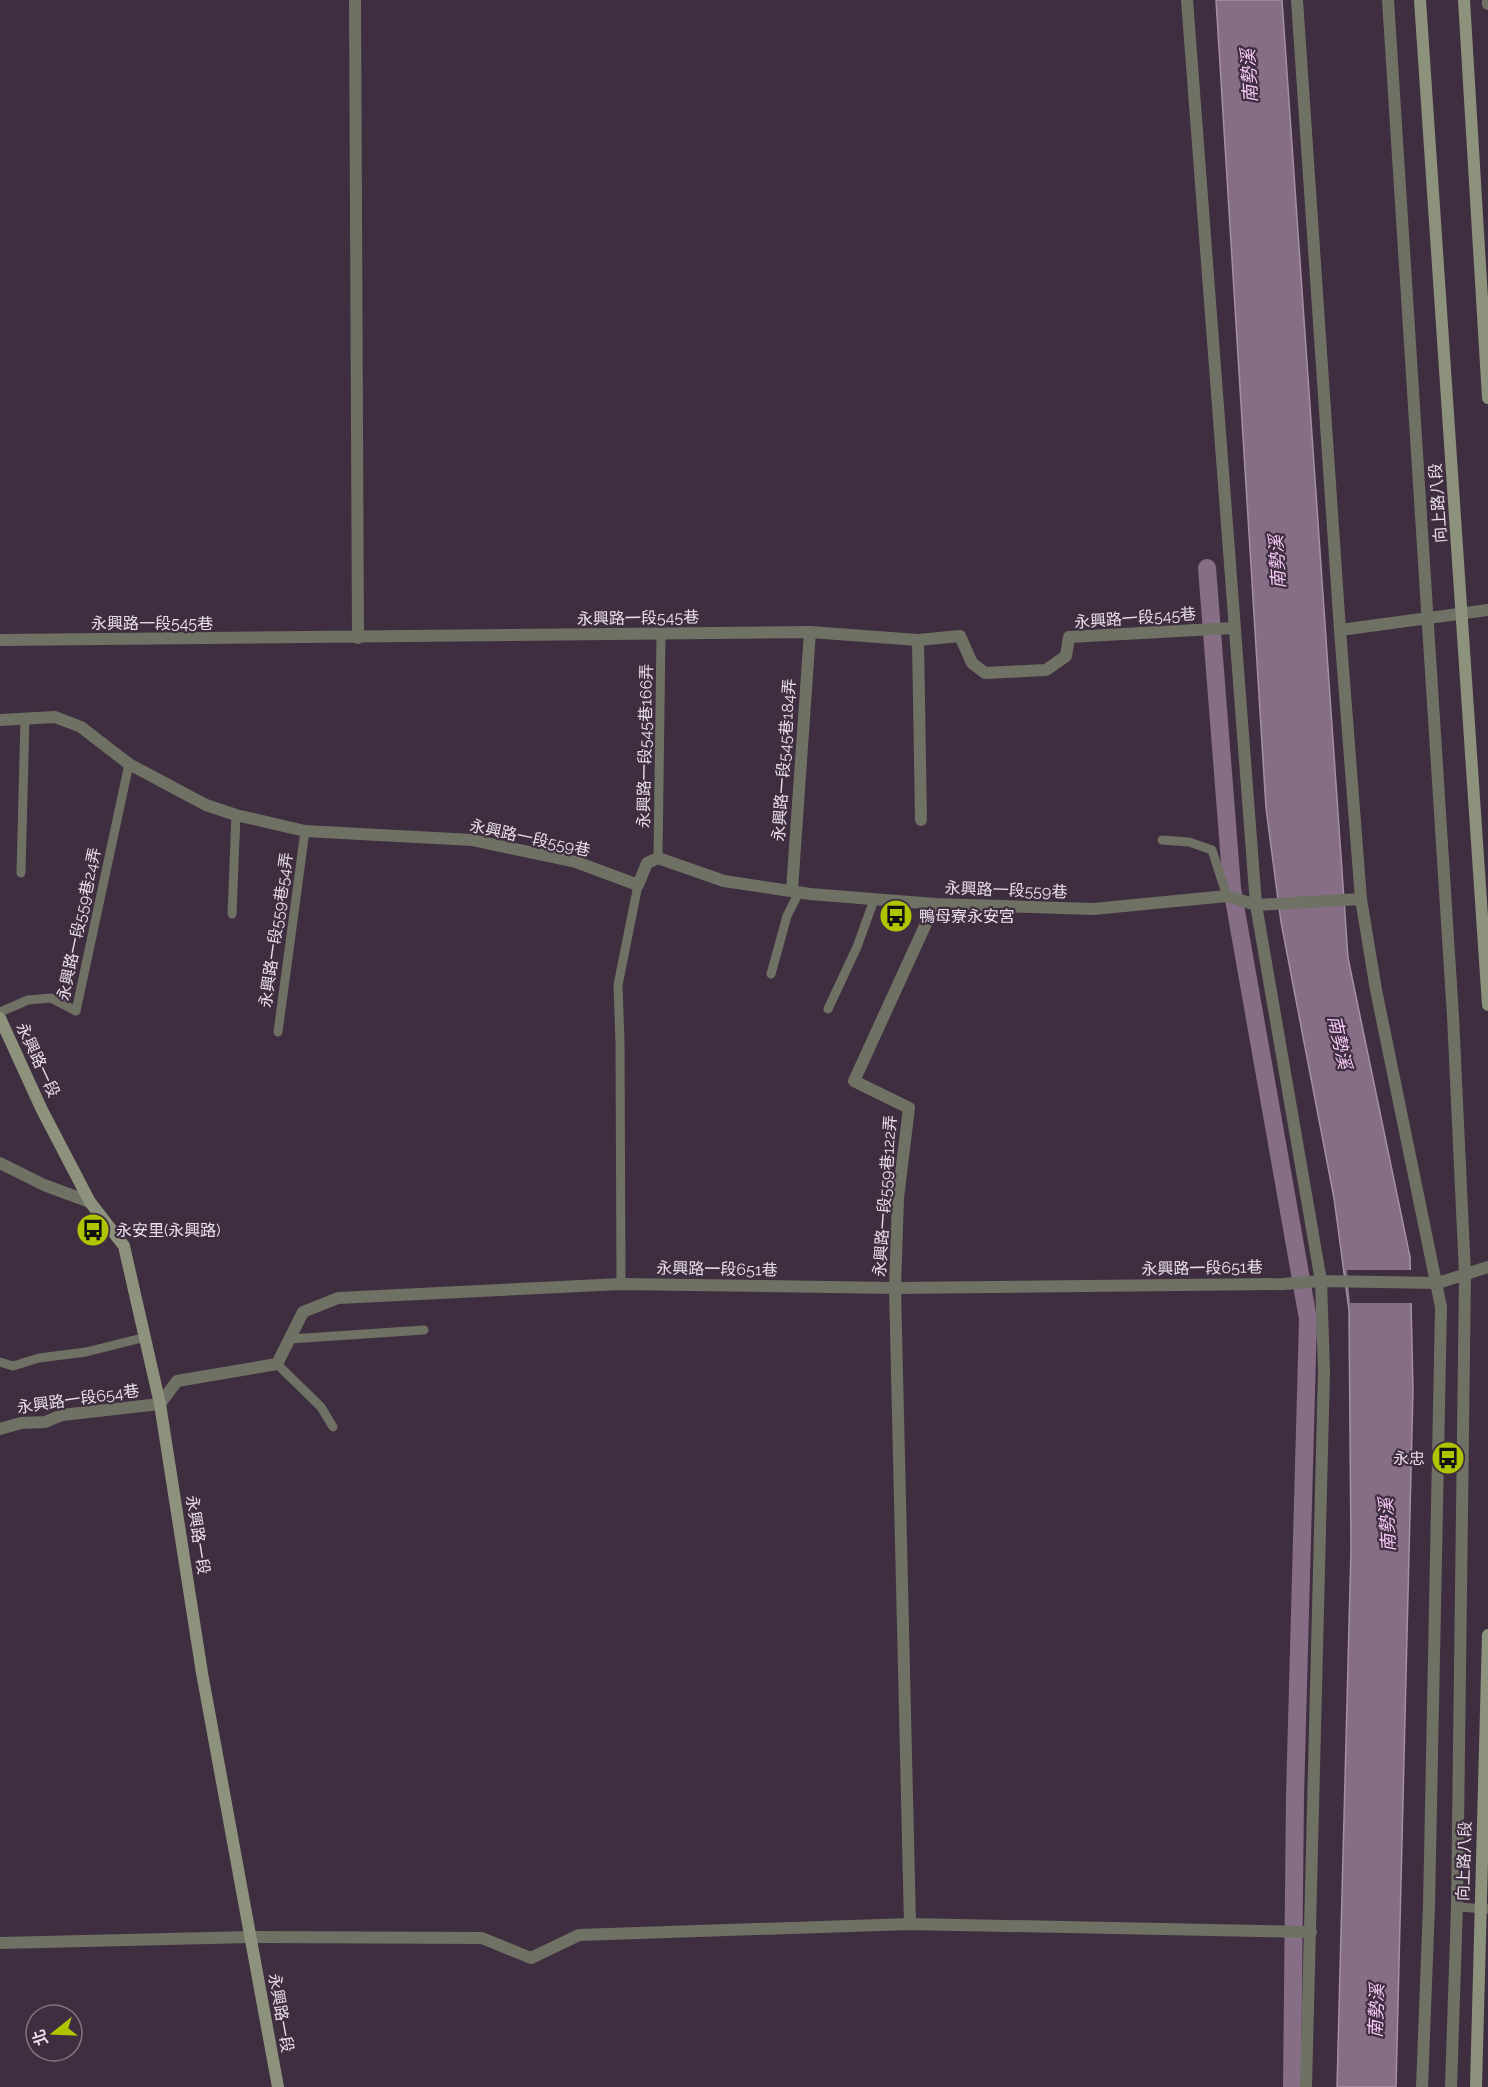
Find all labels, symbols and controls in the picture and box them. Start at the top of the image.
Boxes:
water label: 南勢溪 [1237,45,1261,104]
street label: 向上路八段 [1426,462,1450,544]
water label: 南勢溪 [1265,531,1289,590]
street label: 永興路一段545巷 [1073,604,1197,632]
street label: 永興路一段545巷 [577,607,699,629]
street label: 永興路一段545巷 [91,614,213,633]
street label: 永興路一段545巷166弄 [634,664,656,828]
street label: 永興路一段545巷184弄 [769,678,799,842]
street label: 永興路一段559巷 [468,816,592,860]
street label: 永興路一段559巷24弄 [54,846,104,1002]
street label: 永興路一段559巷54弄 [256,851,296,1009]
street label: 永興路一段559巷 [944,878,1068,902]
bus stop icon: 鴨母寮永安宮 [878,898,914,934]
place label: 鴨母寮永安宮 [919,907,1015,926]
water label: 南勢溪 [1324,1013,1357,1074]
street label: 永興路一段 [12,1020,64,1100]
street label: 永興路一段559巷122弄 [870,1114,900,1278]
bus stop icon: 永安里(永興路) [75,1212,111,1248]
place label: 永安里(永興路) [116,1221,221,1240]
street label: 永興路一段651巷 [1141,1257,1263,1279]
street label: 永興路一段651巷 [656,1258,778,1280]
street label: 永興路一段654巷 [16,1381,140,1417]
bus stop icon: 永忠 [1430,1440,1466,1476]
place label: 永忠 [1393,1449,1425,1468]
street label: 永興路一段 [182,1494,214,1576]
water label: 南勢溪 [1375,1494,1399,1553]
street label: 向上路八段 [1453,1821,1475,1901]
street label: 永興路一段 [265,1972,297,2054]
water label: 南勢溪 [1365,1981,1388,2038]
north arrow [24,2003,84,2063]
text: 北 [29,2027,52,2048]

